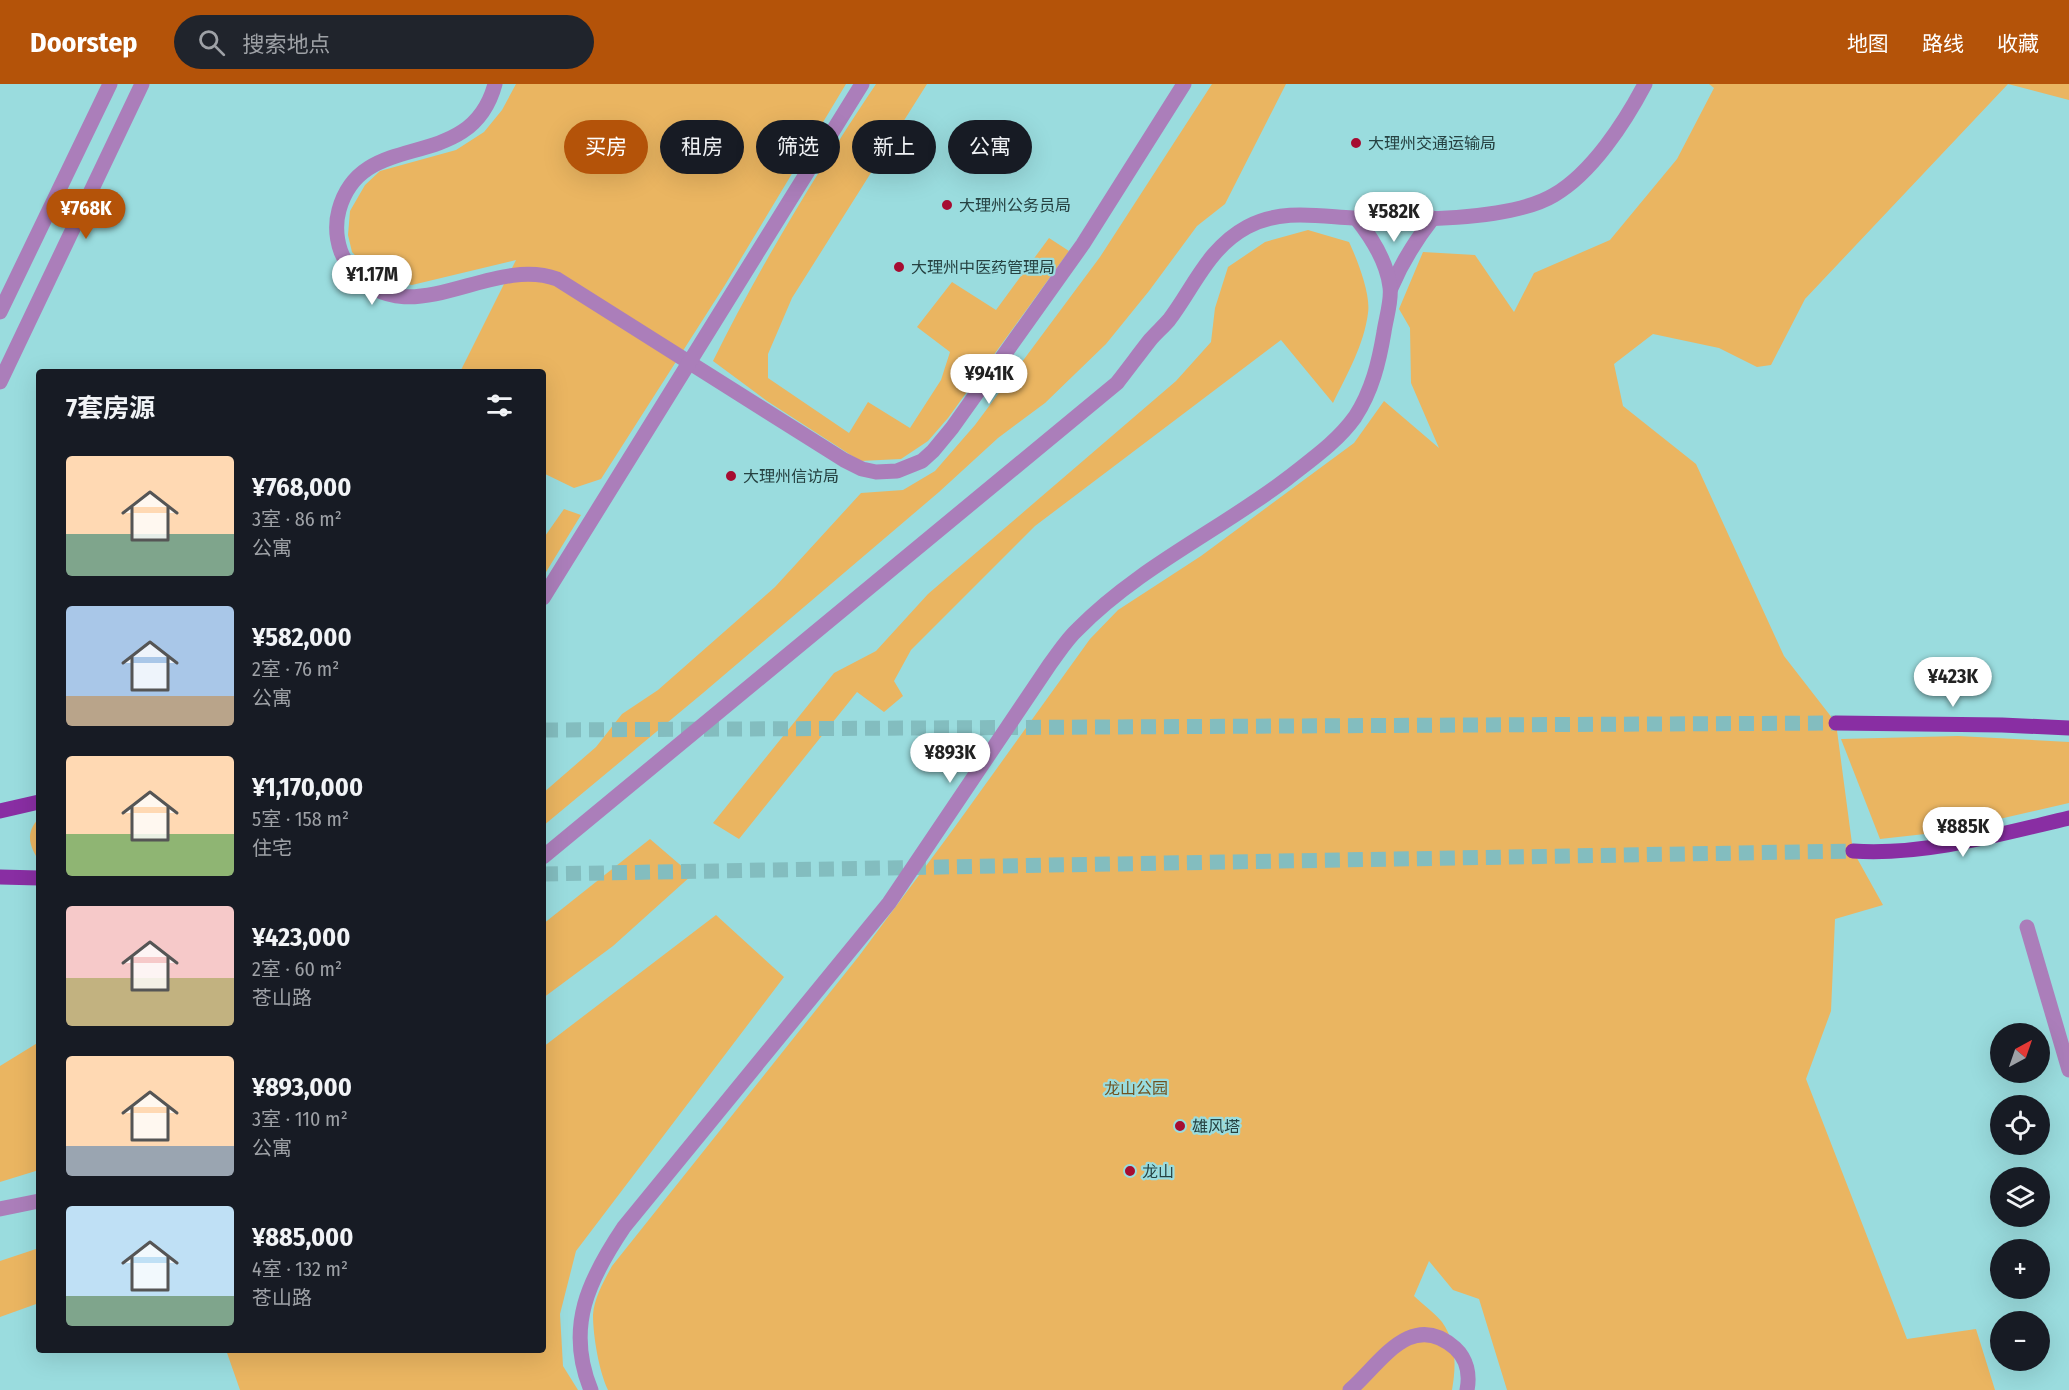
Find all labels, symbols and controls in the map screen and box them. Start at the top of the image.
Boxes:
search box [174,15,594,69]
text: Doorstep [30,26,138,59]
icon: search [195,26,228,59]
text: 搜索地点 [243,31,331,58]
text: 地图 [1847,31,1889,57]
text: 路线 [1922,31,1964,57]
text: 收藏 [1997,31,2039,57]
chip: 买房 [564,120,648,174]
chip: 租房 [660,120,744,174]
chip: 筛选 [756,120,840,174]
chip: 新上 [852,120,936,174]
chip: 公寓 [948,120,1032,174]
place label: 大理州交通运输局 [1368,134,1496,153]
marker: 大理州交通运输局 [1349,136,1363,150]
pin: ¥768K [44,189,128,240]
pin: ¥582K [1352,192,1436,243]
text: ¥768K [60,196,112,220]
place label: 大理州公务员局 [959,196,1071,215]
marker: 大理州公务员局 [940,198,954,212]
text: ¥582K [1368,199,1420,223]
pin: ¥1.17M [323,255,421,306]
place label: 大理州中医药管理局 [911,258,1055,277]
marker: 大理州中医药管理局 [892,260,906,274]
text: ¥1.17M [346,262,398,286]
pin: ¥941K [947,354,1031,405]
text: ¥941K [964,361,1014,385]
icon: filters [483,389,516,422]
text: 7套房源 [66,393,155,424]
place label: 大理州信访局 [743,467,839,486]
marker: 大理州信访局 [724,469,738,483]
text: ¥768,000 [252,472,351,503]
icon: home [114,480,186,552]
text: 3室 · 86 m² [252,507,342,531]
text: 公寓 [252,536,292,560]
text: ¥582,000 [252,622,352,653]
icon: home [114,630,186,702]
text: 2室 · 76 m² [252,657,339,681]
pin: ¥423K [1911,657,1995,708]
text: ¥423K [1928,664,1978,688]
text: 公寓 [252,686,292,710]
pin: ¥893K [908,733,992,784]
text: ¥893K [924,740,976,764]
text: ¥1,170,000 [252,772,363,803]
icon: home [114,780,186,852]
text: 5室 · 158 m² [252,807,349,831]
pin: ¥885K [1921,807,2005,858]
text: ¥885K [1937,814,1989,838]
text: 住宅 [252,836,292,860]
text: ¥423,000 [252,922,350,953]
icon: home [114,930,186,1002]
text: 2室 · 60 m² [252,957,342,981]
text: 苍山路 [252,986,312,1010]
north arrow [1990,1023,2050,1083]
map controls [1990,1023,2050,1371]
text: ¥893,000 [252,1072,352,1103]
park label: 龙山公园 [1104,1079,1168,1098]
icon: home [114,1080,186,1152]
button: locate [1990,1095,2050,1155]
text: 3室 · 110 m² [252,1107,348,1131]
place label: 雄风塔 [1192,1117,1240,1136]
marker: 雄风塔 [1173,1119,1187,1133]
text: 公寓 [252,1136,292,1160]
place label: 龙山 [1142,1162,1174,1181]
marker: 龙山 [1123,1164,1137,1178]
button: layers [1990,1167,2050,1227]
text: ¥885,000 [252,1222,354,1253]
icon: home [114,1230,186,1302]
button: + [1990,1239,2050,1299]
text: 4室 · 132 m² [252,1257,348,1281]
text: 苍山路 [252,1286,312,1310]
button: − [1990,1311,2050,1371]

